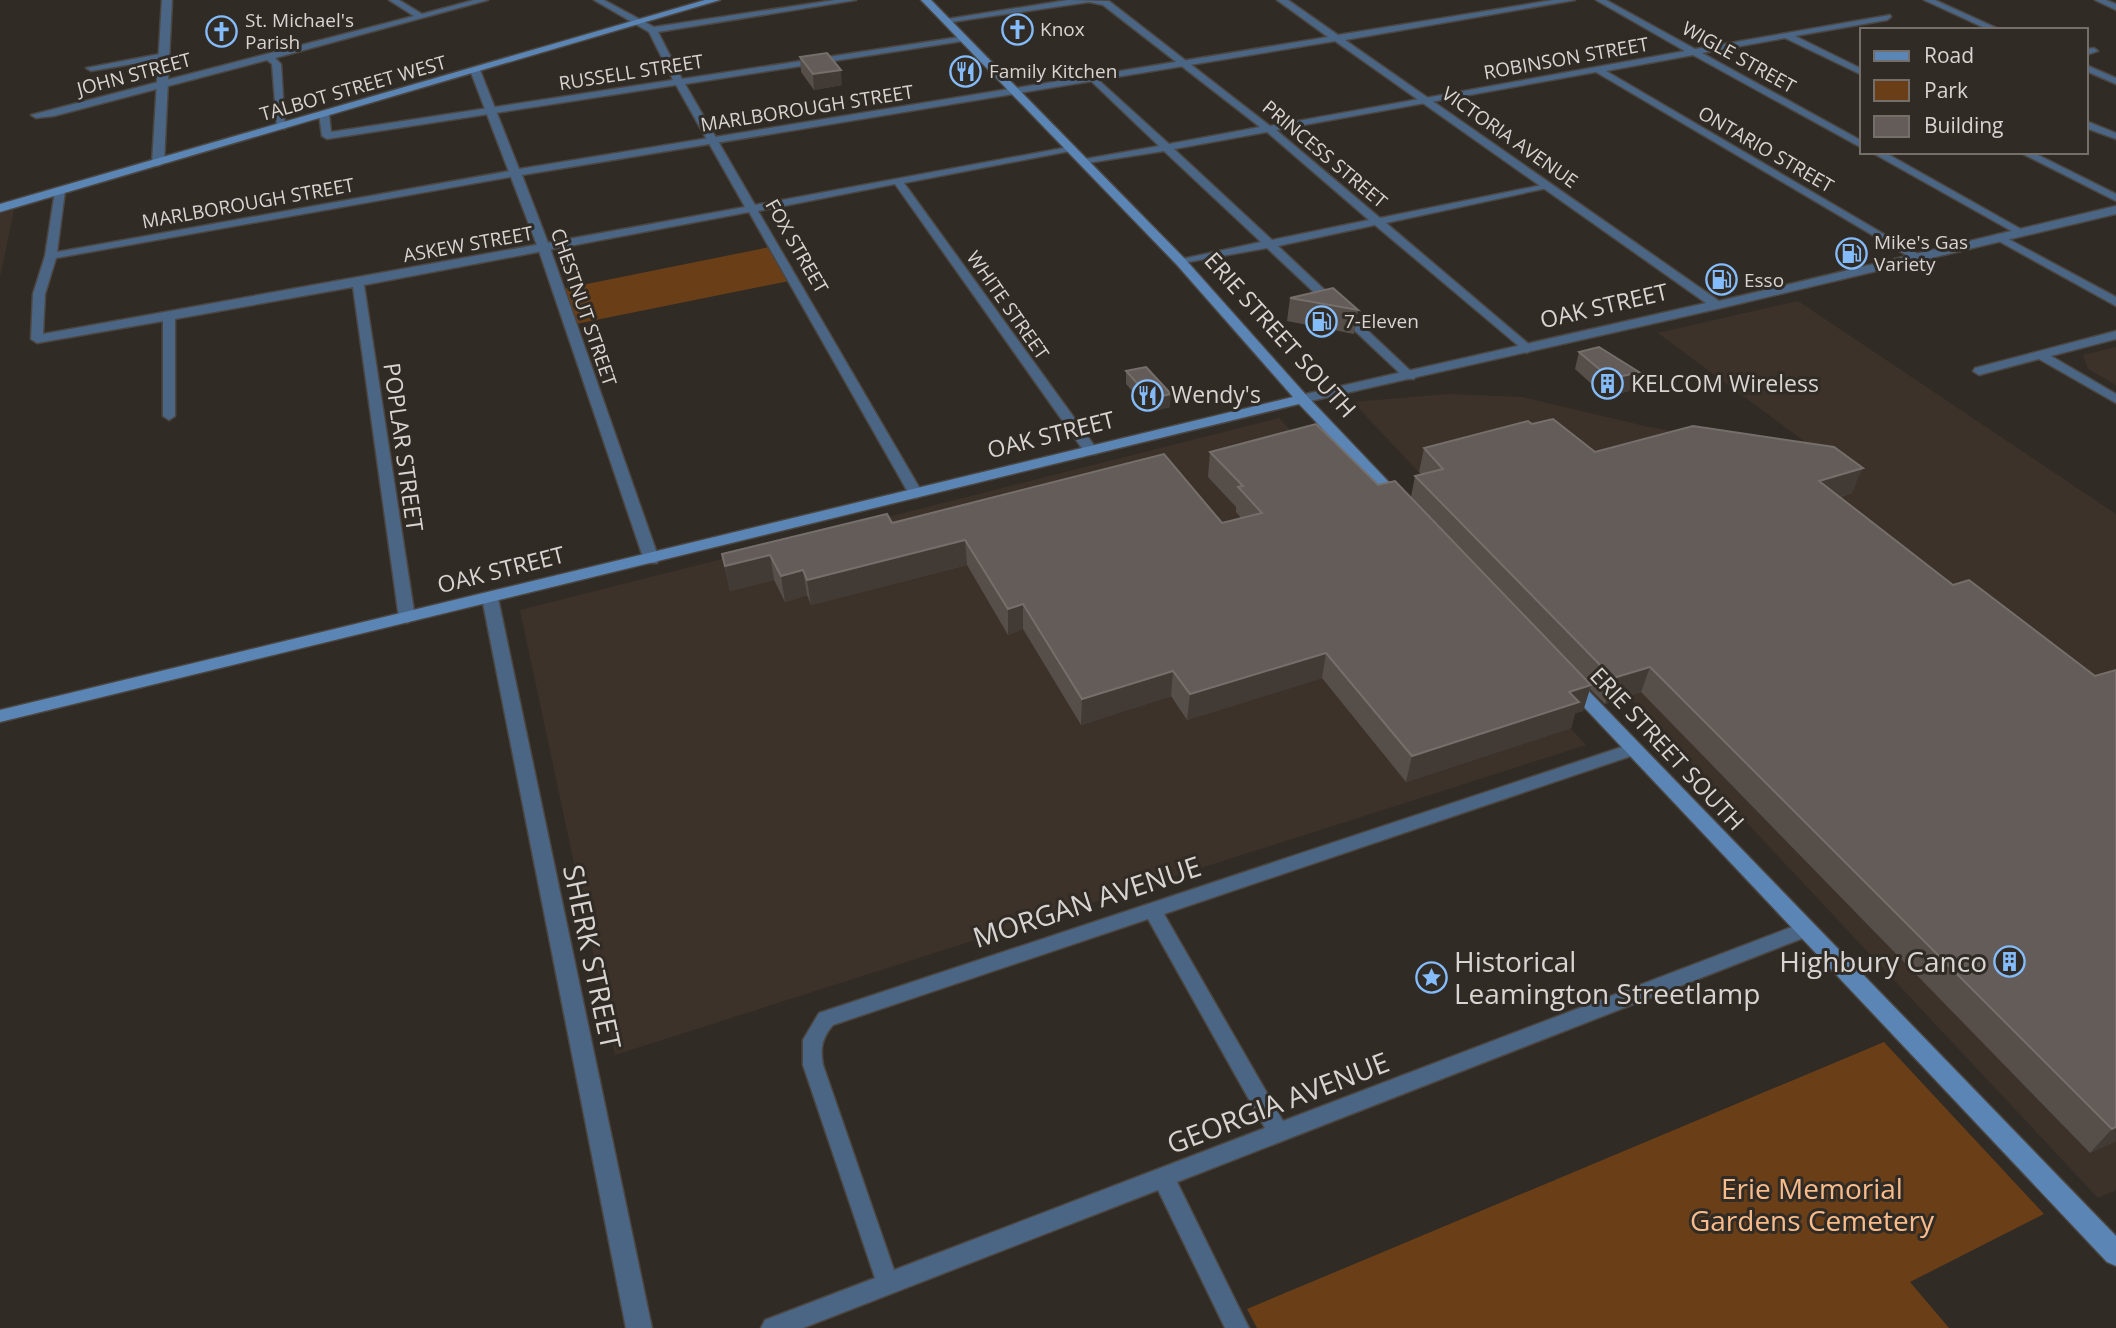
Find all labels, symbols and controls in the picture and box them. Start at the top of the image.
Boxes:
place label: St. Michael's Parish [245,7,354,55]
church icon: Knox [1000,12,1034,46]
church icon: St. Michael's Parish [205,14,239,48]
street label: WIGLE STREET [1677,15,1801,99]
place label: Knox [1040,16,1085,42]
legend [1860,28,2088,154]
street label: ROBINSON STREET [1481,31,1651,85]
text: Road [1924,41,1974,69]
street label: JOHN STREET [72,46,195,102]
street label: RUSSELL STREET [557,48,706,96]
street label: TALBOT STREET WEST [257,49,450,127]
restaurant icon: Family Kitchen [949,54,983,88]
place label: Family Kitchen [989,58,1117,84]
text: Park [1924,76,1968,104]
street label: MARLBOROUGH STREET [699,78,916,138]
street label: VICTORIA AVENUE [1437,80,1583,194]
street label: PRINCESS STREET [1257,94,1393,214]
street label: ONTARIO STREET [1693,100,1839,199]
text: Building [1924,111,2003,139]
street label: MARLBOROUGH STREET [140,171,357,234]
street label: FOX STREET [760,194,835,298]
street label: ASKEW STREET [401,220,535,268]
street label: CHESTNUT STREET [545,225,623,390]
place label: Mike's Gas Variety [1874,229,1968,277]
fuel station icon: Mike's Gas Variety [1834,236,1868,270]
street label: ERIE STREET SOUTH [1198,245,1364,424]
street label: WHITE STREET [961,246,1055,365]
fuel station icon: Esso [1704,263,1738,297]
place label: Esso [1744,267,1784,293]
street label: OAK STREET [1537,275,1671,335]
fuel station icon: 7-Eleven [1304,304,1338,338]
place label: 7-Eleven [1344,308,1419,334]
street label: POPLAR STREET [376,360,432,534]
building icon: KELCOM Wireless [1591,367,1625,401]
place label: KELCOM Wireless [1631,367,1819,399]
restaurant icon: Wendy's [1131,378,1165,412]
place label: Wendy's [1171,378,1261,410]
street label: OAK STREET [984,403,1118,465]
street label: OAK STREET [434,538,568,600]
street label: ERIE STREET SOUTH [1583,660,1752,837]
street label: MORGAN AVENUE [968,846,1206,956]
street label: SHERK STREET [555,861,631,1053]
place label: Historical Leamington Streetlamp [1454,942,1760,1012]
place label: Highbury Canco [1779,942,1987,980]
building icon: Highbury Canco [1993,945,2027,979]
place icon: Historical Leamington Streetlamp [1414,961,1448,995]
street label: GEORGIA AVENUE [1161,1042,1394,1162]
park label: Erie Memorial Gardens Cemetery [1690,1169,1935,1239]

